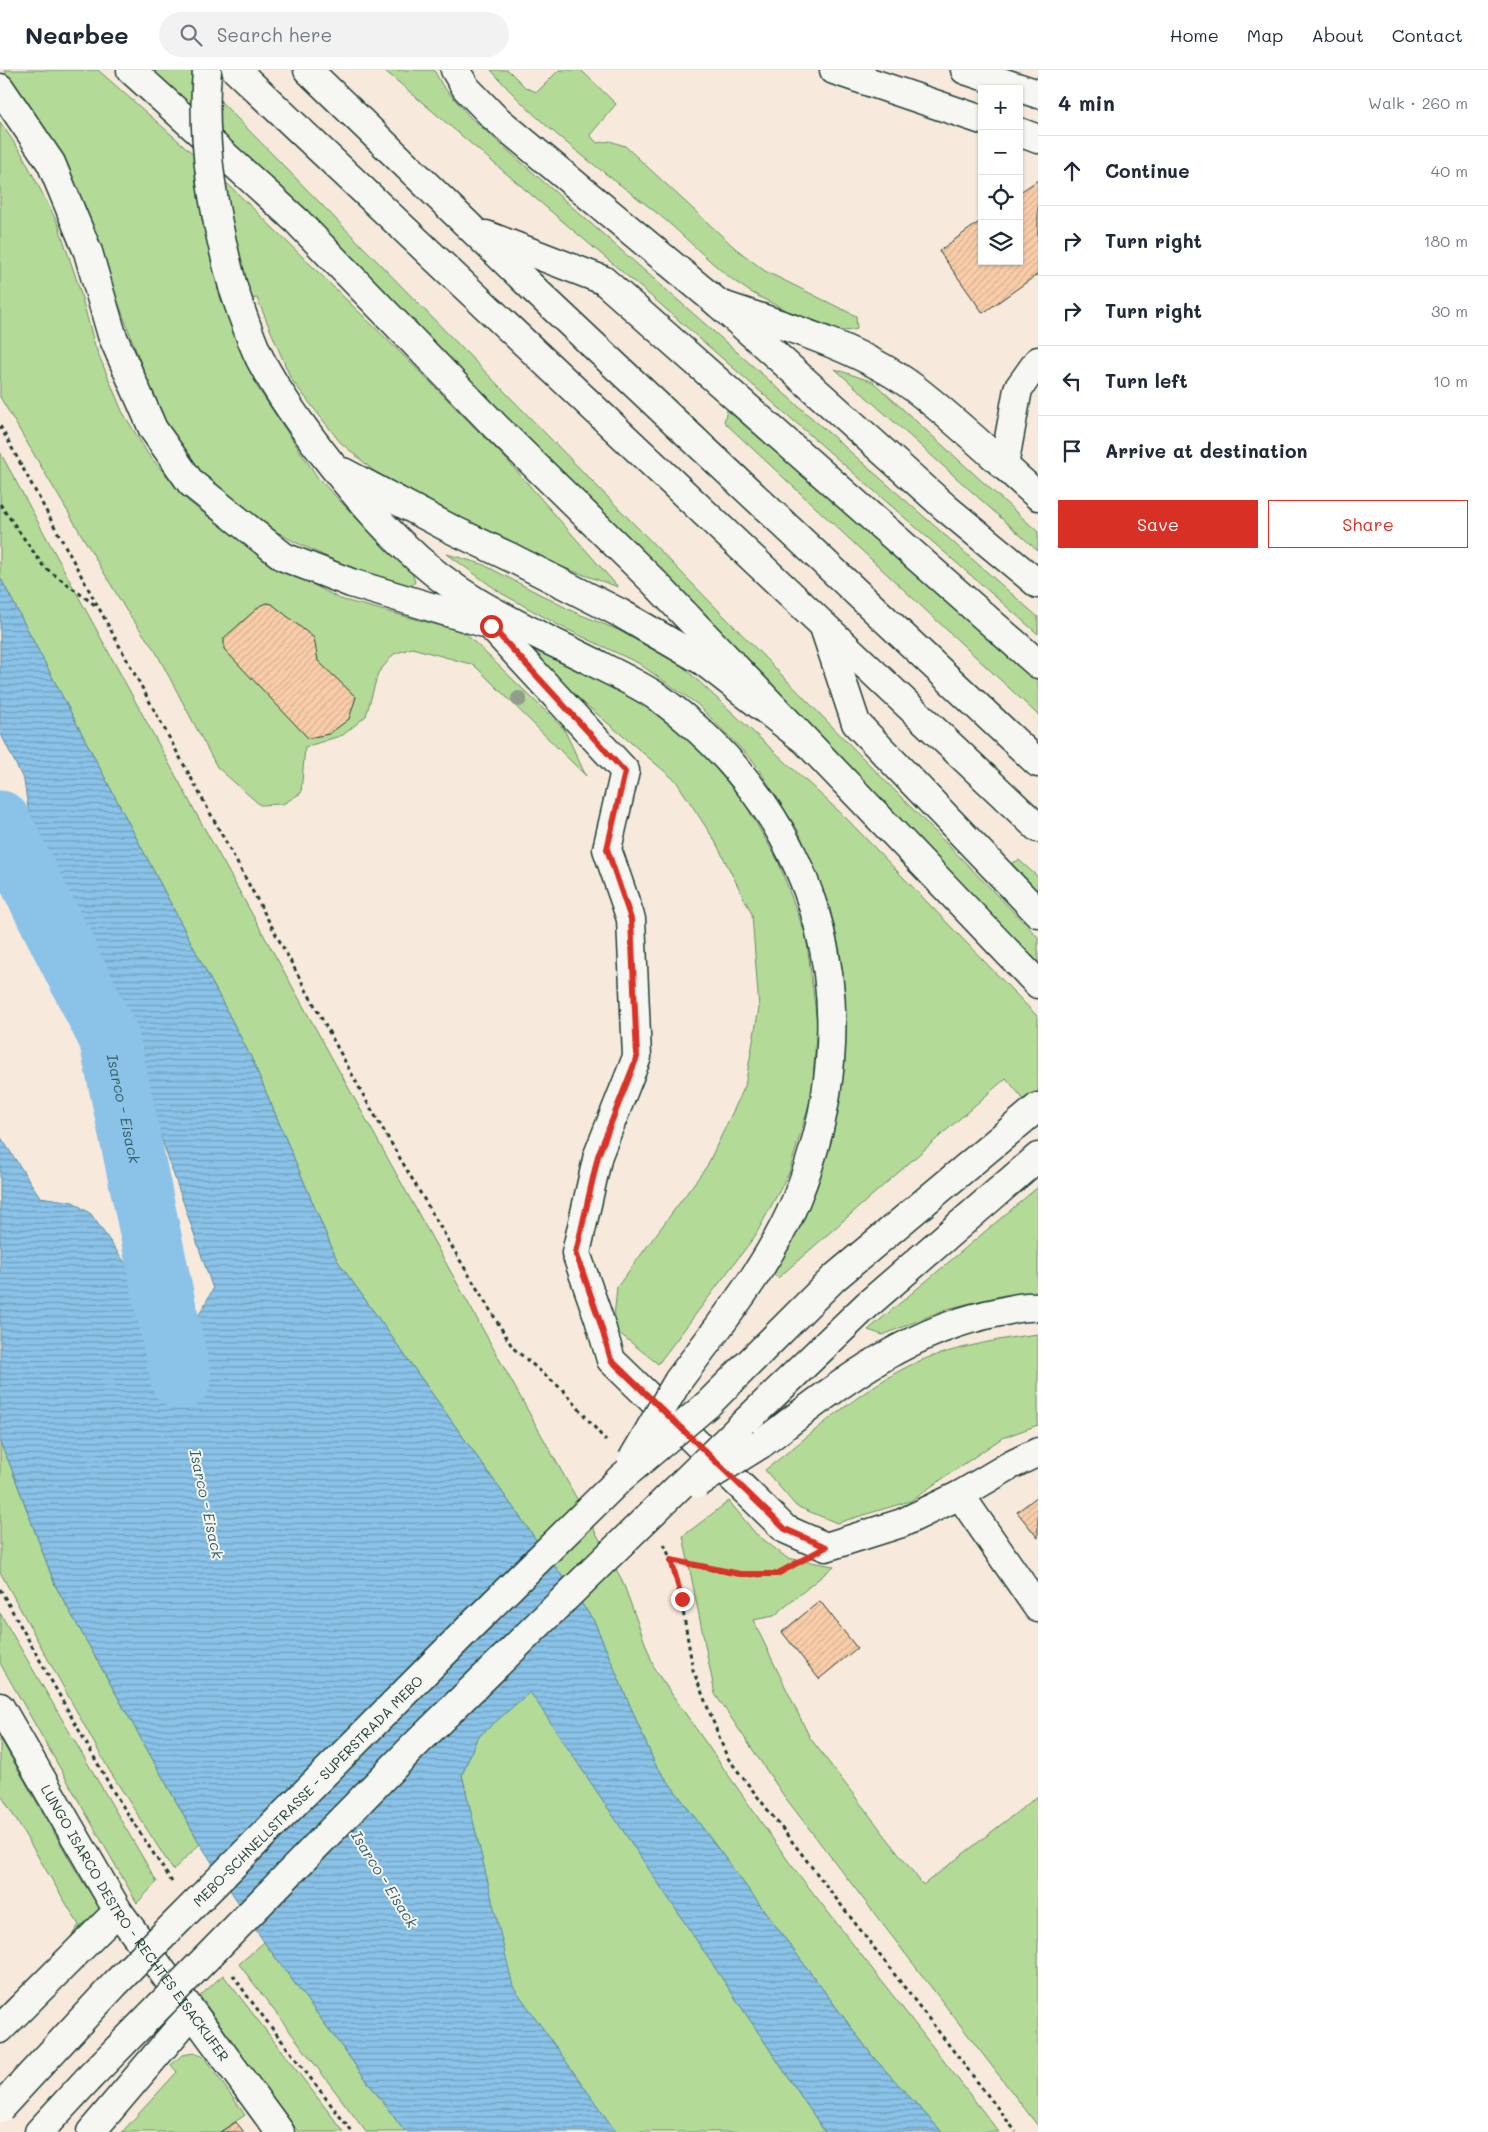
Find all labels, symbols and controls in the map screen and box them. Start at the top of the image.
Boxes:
search box [159,12,509,57]
text: Nearbee [25,19,129,50]
icon: search [177,21,205,49]
text: Search here [217,22,332,47]
text: Home [1170,23,1219,47]
text: Map [1247,23,1283,47]
text: About [1311,23,1364,47]
text: Contact [1392,23,1463,47]
map controls [978,85,1023,265]
button: + [978,85,1023,130]
text: 4 min [1058,89,1115,116]
text: Walk · 260 m [1368,92,1468,113]
button: − [978,130,1023,175]
icon: ahead [1058,157,1086,185]
text: Continue [1105,158,1190,183]
text: 40 m [1431,160,1468,181]
button: locate [978,175,1023,220]
button: layers [978,220,1023,265]
icon: right [1058,227,1086,255]
text: Turn right [1105,228,1202,253]
text: 180 m [1423,230,1468,251]
icon: right [1058,297,1086,325]
text: Turn right [1105,298,1202,323]
text: 30 m [1431,300,1468,321]
icon: left [1058,367,1086,395]
text: Turn left [1105,368,1188,393]
text: 10 m [1433,370,1468,391]
icon: arrive [1058,437,1086,465]
text: Arrive at destination [1105,438,1308,463]
button: Save [1058,500,1258,548]
button: Share [1268,500,1468,548]
route start [480,615,503,638]
water label: Isarco - Eisack [103,1052,145,1166]
water label: Isarco - Eisack [186,1448,229,1561]
route end [671,1588,694,1611]
street label: MEBO-SCHNELLSTRASSE - SUPERSTRADA MEBO [188,1671,427,1910]
street label: LUNGO ISARCO DESTRO - RECHTES EISACKUFER [37,1781,234,2065]
water label: Isarco - Eisack [347,1827,423,1932]

